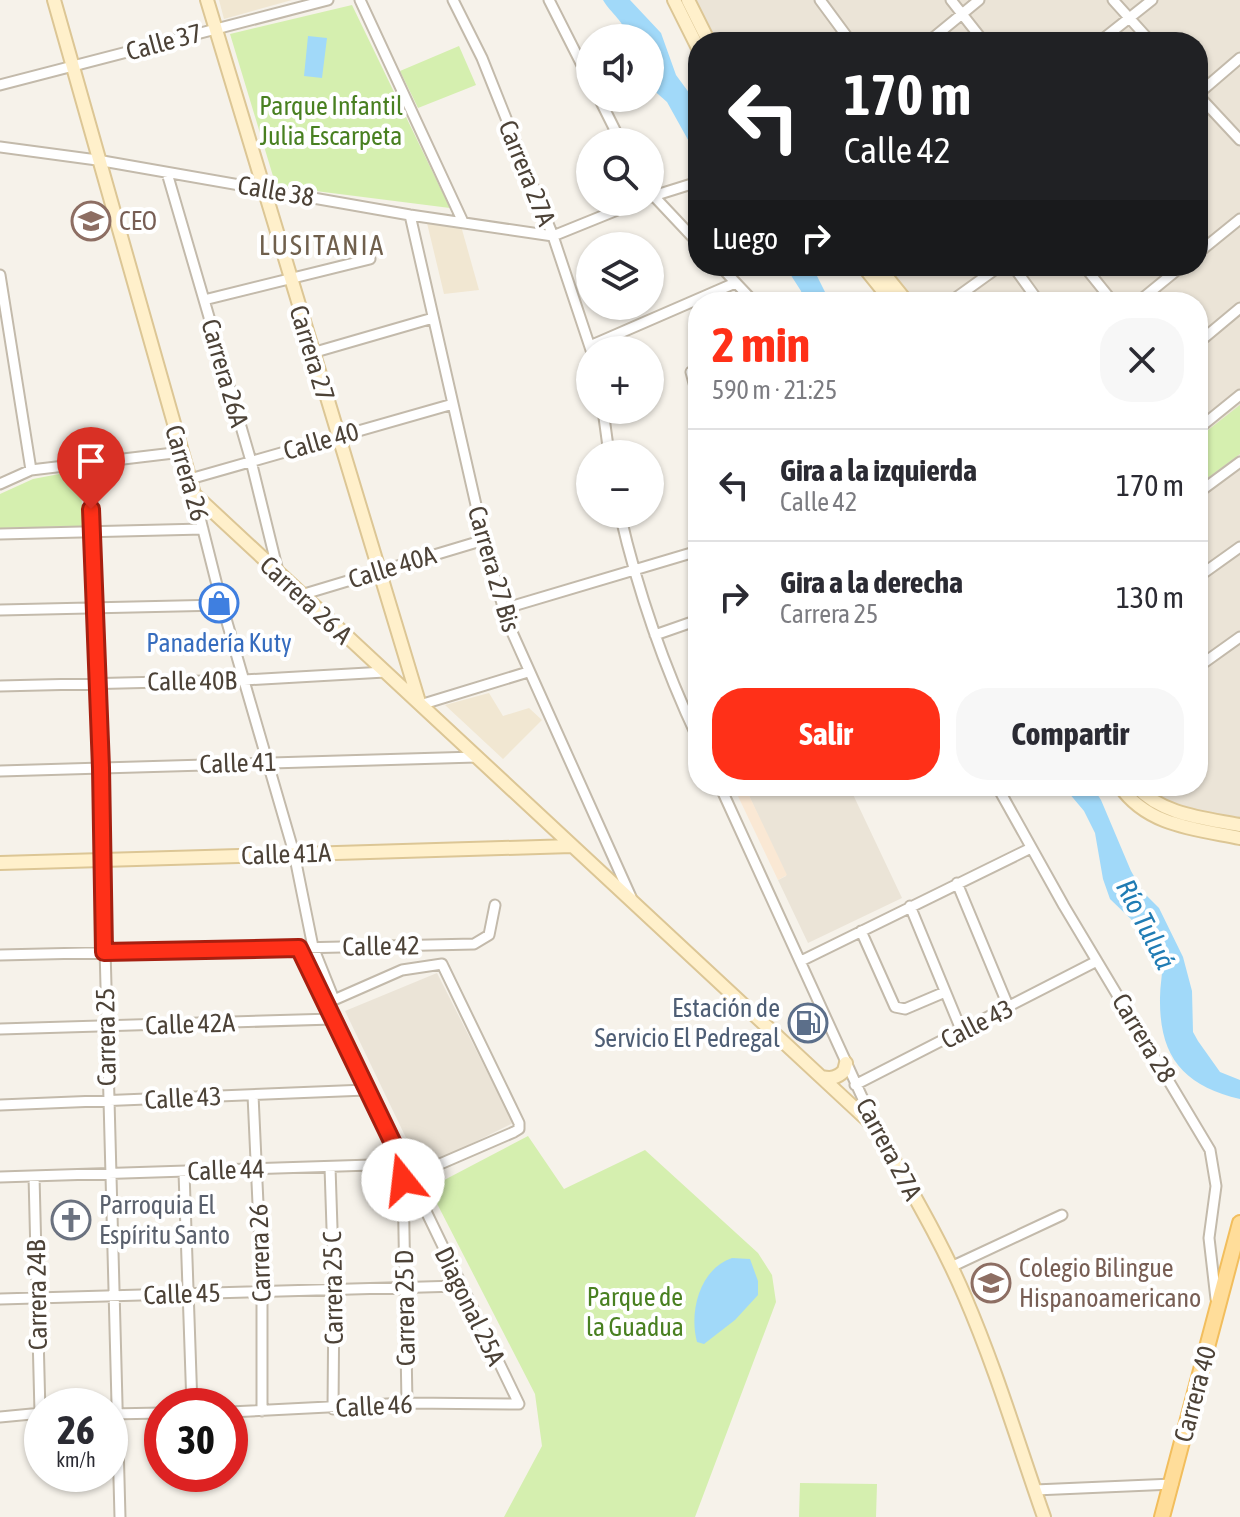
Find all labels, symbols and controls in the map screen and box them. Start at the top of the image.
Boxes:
street label: Calle 37 [123,18,205,66]
map controls [576,24,664,528]
button: sound [576,24,664,112]
text: 170 m [844,63,971,127]
icon: left [712,64,816,168]
park label: Parque Infantil Julia Escarpeta [259,91,403,151]
street label: Carrera 27A [492,116,562,230]
button: search [576,128,664,216]
text: Calle 42 [844,129,951,171]
street label: Calle 38 [235,170,317,212]
school or university icon: CEO [70,200,112,242]
place label: CEO [119,206,157,236]
icon: right [794,216,838,260]
text: Luego [712,221,778,255]
district label: LUSITANIA [259,229,385,261]
button: layers [576,232,664,320]
street label: Carrera 27 [283,302,341,404]
street label: Carrera 26A [195,316,255,431]
text: 2 min [712,317,810,372]
button: close [1100,318,1184,402]
button: + [576,336,664,424]
text: 590 m · 21:25 [712,375,837,405]
street label: Calle 40 [280,416,362,466]
street label: Carrera 26 [159,422,215,524]
pin [57,427,125,509]
icon: arrive [69,439,113,483]
button: − [576,440,664,528]
text: Gira a la izquierda [780,453,977,487]
icon: left [712,463,756,507]
text: 170 m [1116,468,1184,502]
text: Calle 42 [780,487,857,517]
street label: Carrera 27 Bis [462,503,526,635]
street label: Calle 40A [345,539,440,594]
street label: Carrera 26 A [254,550,358,650]
text: Gira a la derecha [780,565,963,599]
icon: right [712,575,756,619]
text: 130 m [1116,580,1184,614]
shop icon: Panadería Kuty [198,582,240,624]
text: Carrera 25 [780,599,878,629]
place label: Panadería Kuty [146,628,292,658]
street label: Calle 40B [147,665,238,697]
button: Salir [712,688,940,780]
button: Compartir [956,688,1184,780]
street label: Calle 41 [199,747,277,779]
street label: Calle 41A [241,837,332,871]
water label: Río Tuluá [1110,874,1182,974]
street label: Calle 42 [342,930,420,962]
street label: Carrera 25 [90,988,122,1086]
street label: Carrera 28 [1106,988,1182,1088]
place label: Estación de Servicio El Pedregal [594,993,780,1053]
street label: Calle 43 [936,993,1018,1055]
fuel station icon: Estación de Servicio El Pedregal [787,1002,829,1044]
street label: Calle 42A [145,1007,236,1041]
street label: Calle 43 [144,1081,222,1115]
street label: Carrera 27A [850,1093,928,1205]
position arrow [361,1138,445,1222]
street label: Calle 44 [187,1154,265,1186]
place label: Parroquia El Espíritu Santo [99,1190,230,1250]
church icon: Parroquia El Espíritu Santo [50,1199,92,1241]
street label: Carrera 26 [243,1203,277,1303]
street label: Carrera 25 C [317,1231,349,1345]
street label: Carrera 24B [21,1239,53,1351]
street label: Diagonal 25A [428,1242,512,1370]
street label: Carrera 25 D [389,1250,421,1366]
place label: Colegio Bilingue Hispanoamericano [1019,1253,1201,1313]
school or university icon: Colegio Bilingue Hispanoamericano [970,1262,1012,1304]
street label: Calle 45 [143,1278,221,1310]
park label: Parque de la Guadua [586,1282,684,1342]
street label: Carrera 40 [1168,1343,1222,1445]
speed limit sign: 30 [144,1388,248,1492]
street label: Calle 46 [335,1389,413,1423]
text: 26 [57,1407,95,1452]
text: km/h [56,1448,96,1471]

